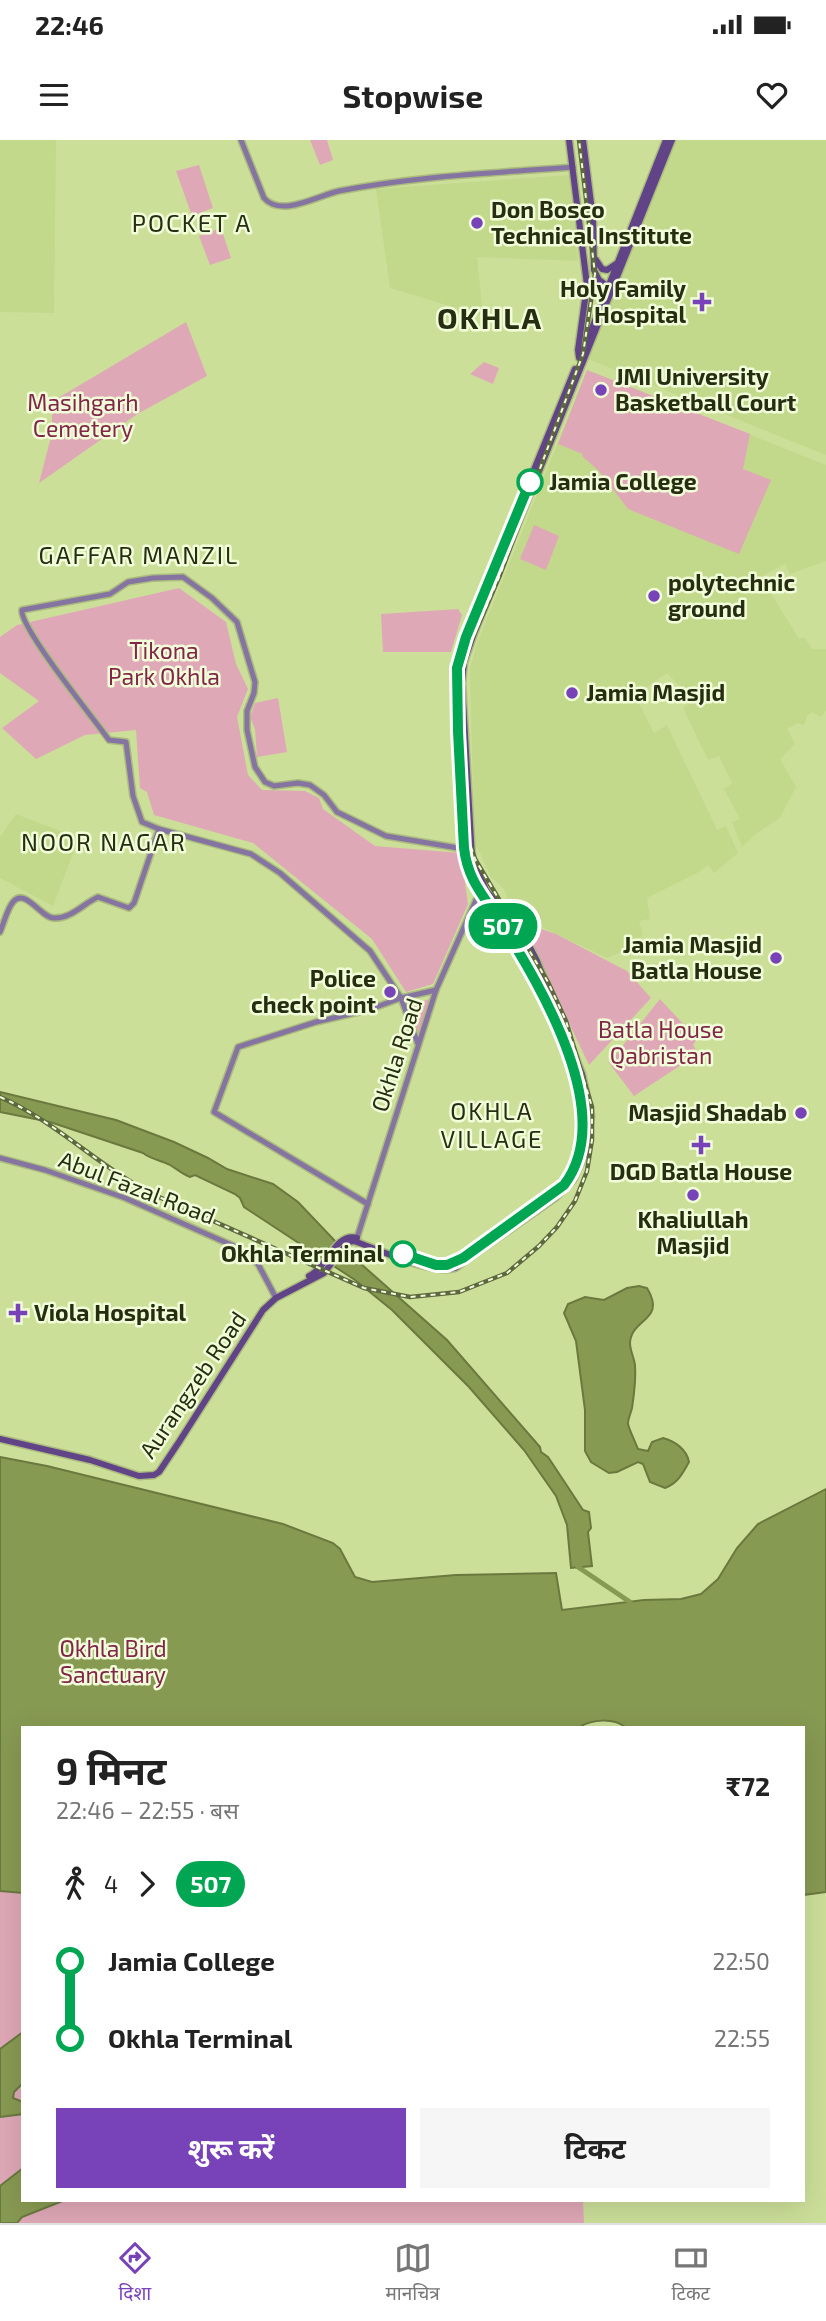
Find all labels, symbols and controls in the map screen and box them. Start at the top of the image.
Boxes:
text: 22:46 [35,9,104,40]
icon: menu [35,76,73,114]
text: Stopwise [343,76,483,114]
icon: heart [753,76,791,114]
place label: Don Bosco Technical Institute [491,195,692,249]
district label: POCKET A [132,208,252,237]
marker: Don Bosco Technical Institute [469,215,485,231]
place label: Holy Family Hospital [560,274,686,328]
marker: Holy Family Hospital [692,292,712,312]
district label: OKHLA [437,299,543,335]
place label: JMI University Basketball Court [615,362,796,416]
marker: JMI University Basketball Court [593,382,609,398]
park label: Masihgarh Cemetery [27,388,139,442]
place label: Jamia College [549,467,697,495]
marker: Jamia College [517,469,543,495]
district label: GAFFAR MANZIL [39,540,239,569]
place label: polytechnic ground [668,568,795,622]
marker: polytechnic ground [646,588,662,604]
park label: Tikona Park Okhla [108,636,220,690]
place label: Jamia Masjid [586,678,725,706]
marker: Jamia Masjid [564,685,580,701]
district label: NOOR NAGAR [21,827,187,856]
line badge: 507 [463,903,543,949]
text: 507 [482,911,524,940]
place label: Jamia Masjid Batla House [623,930,762,984]
marker: Jamia Masjid Batla House [768,950,784,966]
place label: Police check point [251,964,376,1018]
marker: Police check point [382,984,398,1000]
street label: Okhla Road [365,994,428,1115]
park label: Batla House Qabristan [598,1015,724,1069]
district label: OKHLA VILLAGE [441,1096,543,1153]
place label: Masjid Shadab [628,1098,787,1126]
marker: Masjid Shadab [793,1105,809,1121]
marker: DGD Batla House [691,1135,711,1155]
street label: Abul Fazal Road [55,1144,219,1230]
place label: DGD Batla House [610,1157,792,1185]
marker: Khaliullah Masjid [685,1187,701,1203]
place label: Khaliullah Masjid [637,1205,749,1259]
place label: Okhla Terminal [221,1239,384,1267]
marker: Okhla Terminal [390,1241,416,1267]
place label: Viola Hospital [34,1298,187,1326]
marker: Viola Hospital [8,1303,28,1323]
street label: Aurangzeb Road [133,1306,252,1463]
park label: Okhla Bird Sanctuary [59,1634,167,1688]
text: 9 मिनट [56,1747,166,1793]
text: ₹72 [726,1770,770,1801]
text: 22:46 – 22:55 · बस [56,1796,239,1824]
icon: walk [56,1865,94,1903]
icon: forward [128,1865,166,1903]
text: 507 [190,1869,231,1898]
text: 4 [104,1870,118,1898]
text: Jamia College [108,1945,275,1976]
text: 22:50 [713,1947,770,1975]
text: Okhla Terminal [108,2022,292,2053]
text: 22:55 [714,2024,770,2052]
button: शुरू करें [56,2108,406,2188]
button: टिकट [420,2108,770,2188]
tab: दिशा [116,2239,154,2308]
tab: मानचित्र [386,2239,440,2308]
tab: टिकट [671,2239,710,2308]

